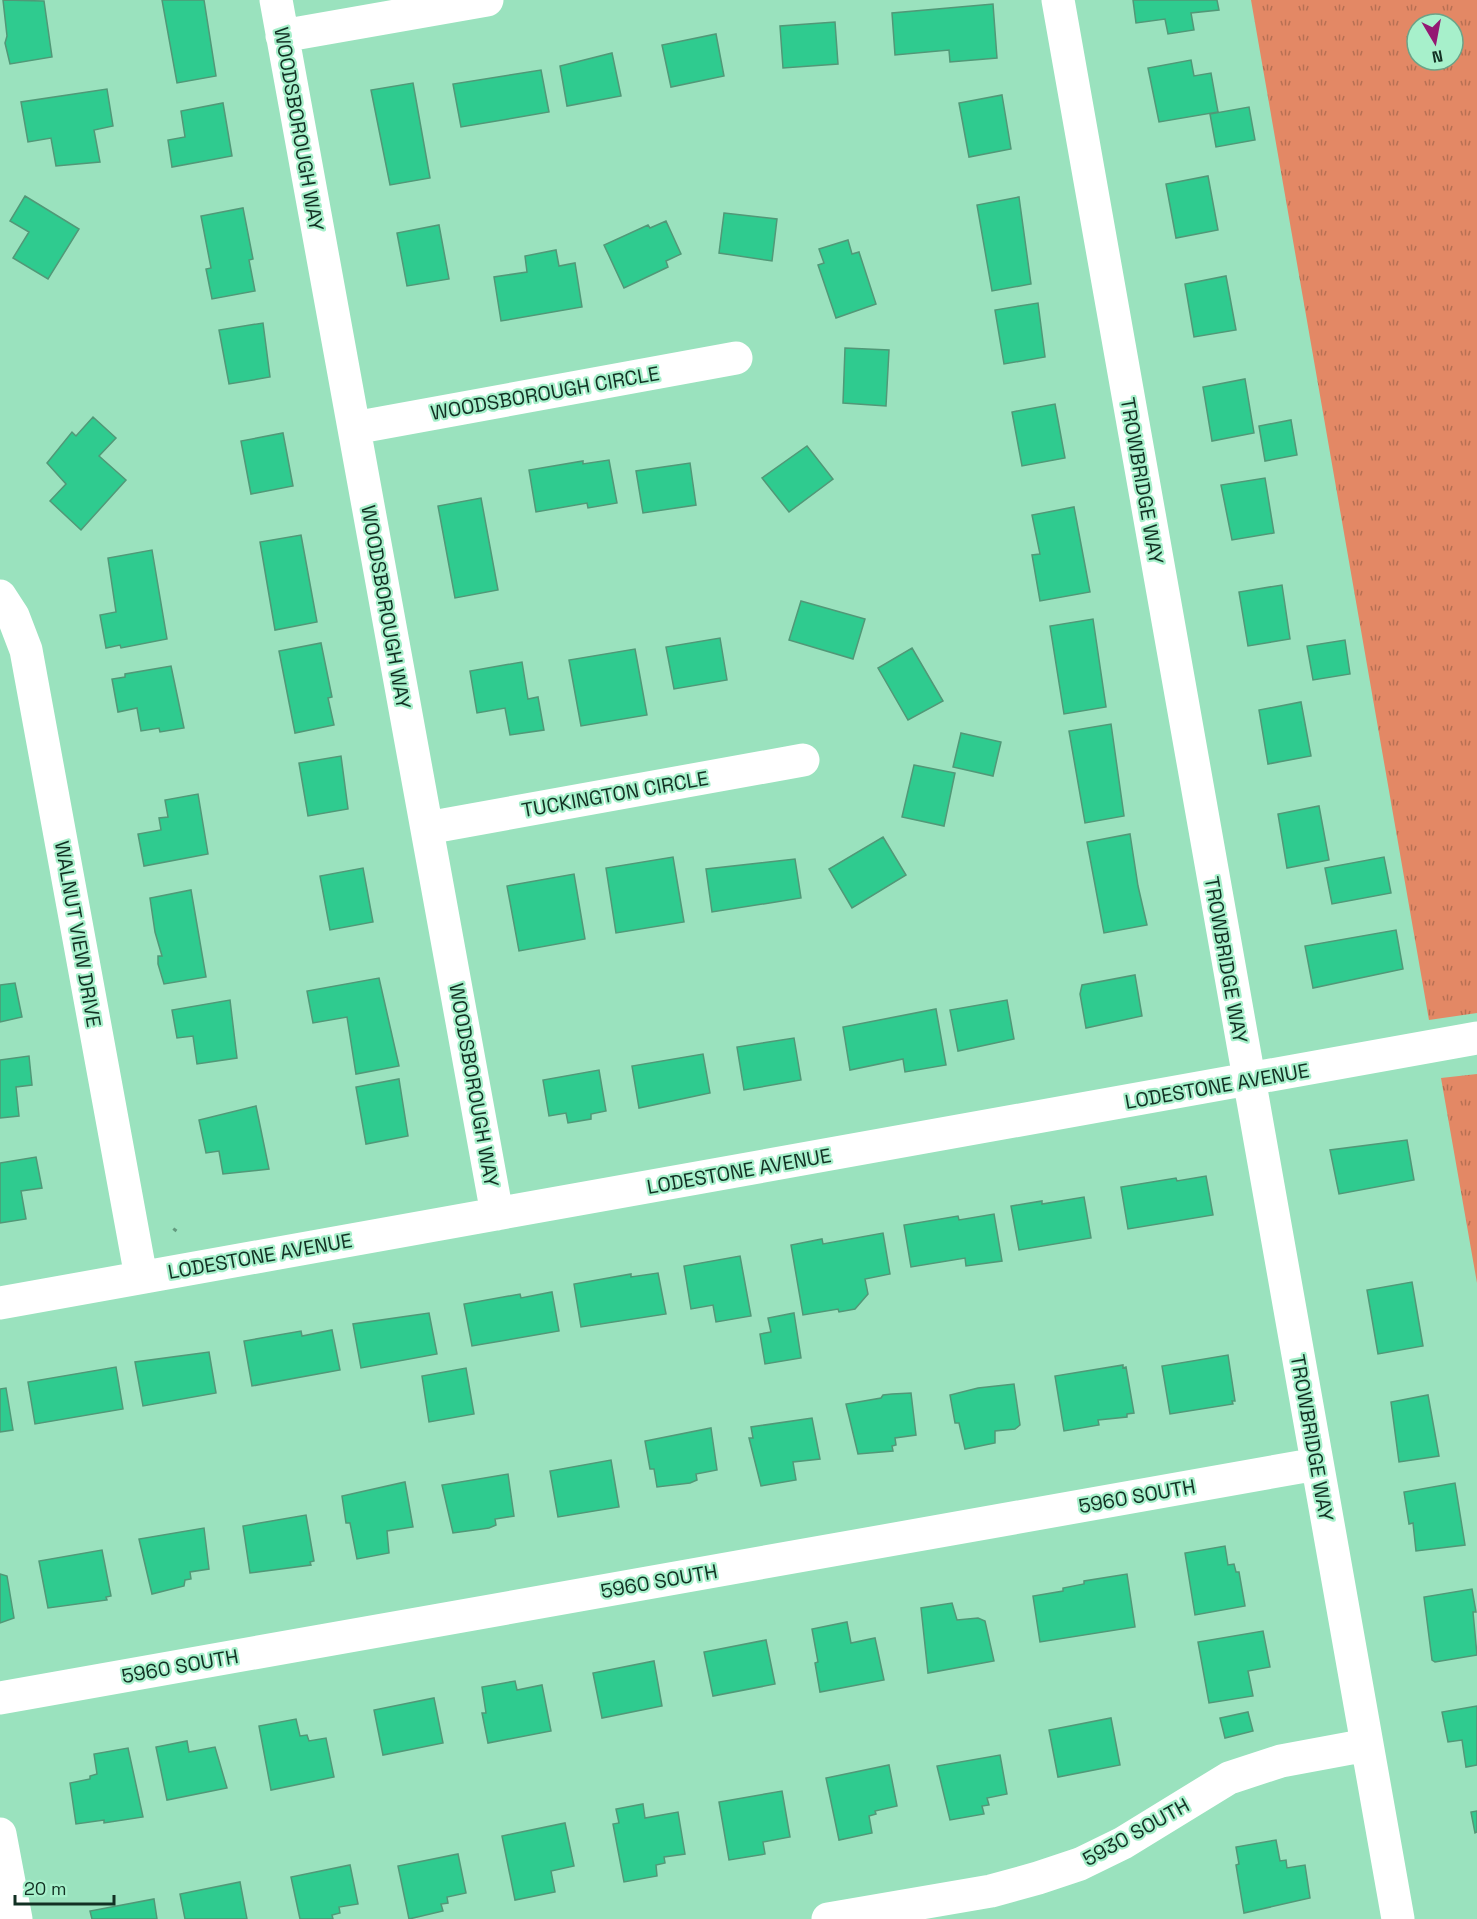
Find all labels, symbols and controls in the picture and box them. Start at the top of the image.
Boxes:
north arrow [1405,12,1465,72]
street label: WOODSBOROUGH WAY [268,25,330,233]
text: N [1430,45,1445,68]
street label: WOODSBOROUGH CIRCLE [429,360,661,426]
street label: TROWBRIDGE WAY [1115,396,1169,566]
street label: WOODSBOROUGH WAY [355,503,417,711]
street label: TUCKINGTON CIRCLE [520,765,710,823]
street label: WALNUT VIEW DRIVE [49,839,107,1029]
street label: TROWBRIDGE WAY [1199,875,1253,1045]
street label: WOODSBOROUGH WAY [443,981,505,1189]
street label: LODESTONE AVENUE [1123,1057,1311,1115]
street label: LODESTONE AVENUE [645,1142,833,1200]
street label: LODESTONE AVENUE [166,1227,354,1285]
street label: TROWBRIDGE WAY [1285,1353,1339,1523]
street label: 5960 SOUTH [1077,1473,1197,1519]
street label: 5960 SOUTH [599,1558,719,1604]
street label: 5960 SOUTH [120,1643,240,1689]
street label: 5930 SOUTH [1078,1792,1194,1872]
scale bar [15,1868,114,1906]
text: 20 m [24,1877,67,1900]

